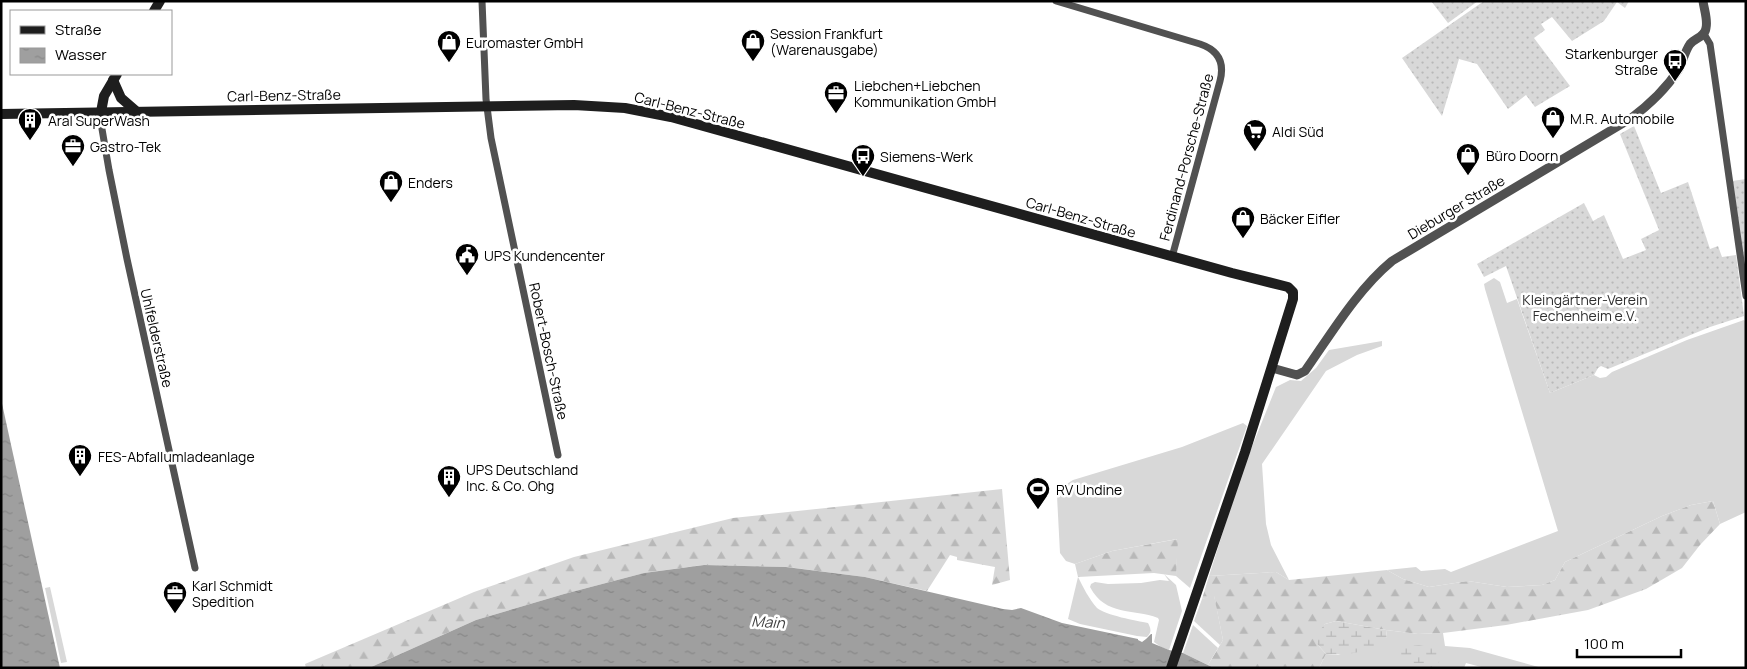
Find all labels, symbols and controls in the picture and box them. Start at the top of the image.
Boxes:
legend [10,10,172,75]
text: Straße [55,19,102,40]
place label: Session Frankfurt (Warenausgabe) [770,24,883,59]
shop icon: Session Frankfurt (Warenausgabe) [740,28,766,62]
shop icon: Euromaster GmbH [436,29,462,63]
place label: Euromaster GmbH [466,33,583,52]
text: Wasser [55,44,107,65]
place label: Starkenburger Straße [1565,44,1658,79]
bus stop icon: Starkenburger Straße [1662,48,1688,82]
street label: Ferdinand-Porsche-Straße [1155,71,1217,243]
place label: Liebchen+Liebchen Kommunikation GmbH [854,76,996,111]
office icon: Liebchen+Liebchen Kommunikation GmbH [823,80,849,114]
street label: Carl-Benz-Straße [227,85,341,105]
street label: Carl-Benz-Straße [633,87,747,133]
shop icon: M.R. Automobile [1540,105,1566,139]
building icon: Aral SuperWash [17,107,43,141]
place label: M.R. Automobile [1570,109,1674,128]
place label: Aral SuperWash [48,111,150,130]
supermarket icon: Aldi Süd [1242,118,1268,152]
place label: Aldi Süd [1272,122,1324,141]
office icon: Gastro-Tek [60,133,86,167]
place label: Gastro-Tek [90,137,162,156]
shop icon: Büro Doorn [1455,142,1481,176]
bus stop icon: Siemens-Werk [850,143,876,177]
place label: Büro Doorn [1486,146,1558,165]
place label: Siemens-Werk [880,147,974,166]
shop icon: Enders [378,169,404,203]
street label: Dieburger Straße [1404,171,1508,243]
place label: Enders [408,173,453,192]
street label: Carl-Benz-Straße [1024,192,1138,242]
shop icon: Bäcker Eifler [1230,205,1256,239]
place label: Bäcker Eifler [1260,209,1340,228]
public building icon: UPS Kundencenter [454,242,480,276]
place label: UPS Kundencenter [484,246,605,265]
street label: Robert-Bosch-Straße [525,281,573,421]
street label: Uhlfelderstraße [136,287,178,389]
park label: Kleingärtner-Verein Fechenheim e.V. [1522,290,1648,325]
building icon: FES-Abfallumladeanlage [67,443,93,477]
place label: FES-Abfallumladeanlage [98,447,255,466]
place label: UPS Deutschland Inc. & Co. Ohg [466,460,578,495]
building icon: UPS Deutschland Inc. & Co. Ohg [436,464,462,498]
sports icon: RV Undine [1025,476,1051,510]
place label: RV Undine [1056,480,1122,499]
place label: Karl Schmidt Spedition [192,576,273,611]
office icon: Karl Schmidt Spedition [162,580,188,614]
water label: Main [751,611,786,633]
scale bar [1577,626,1681,658]
text: 100 m [1584,633,1624,654]

